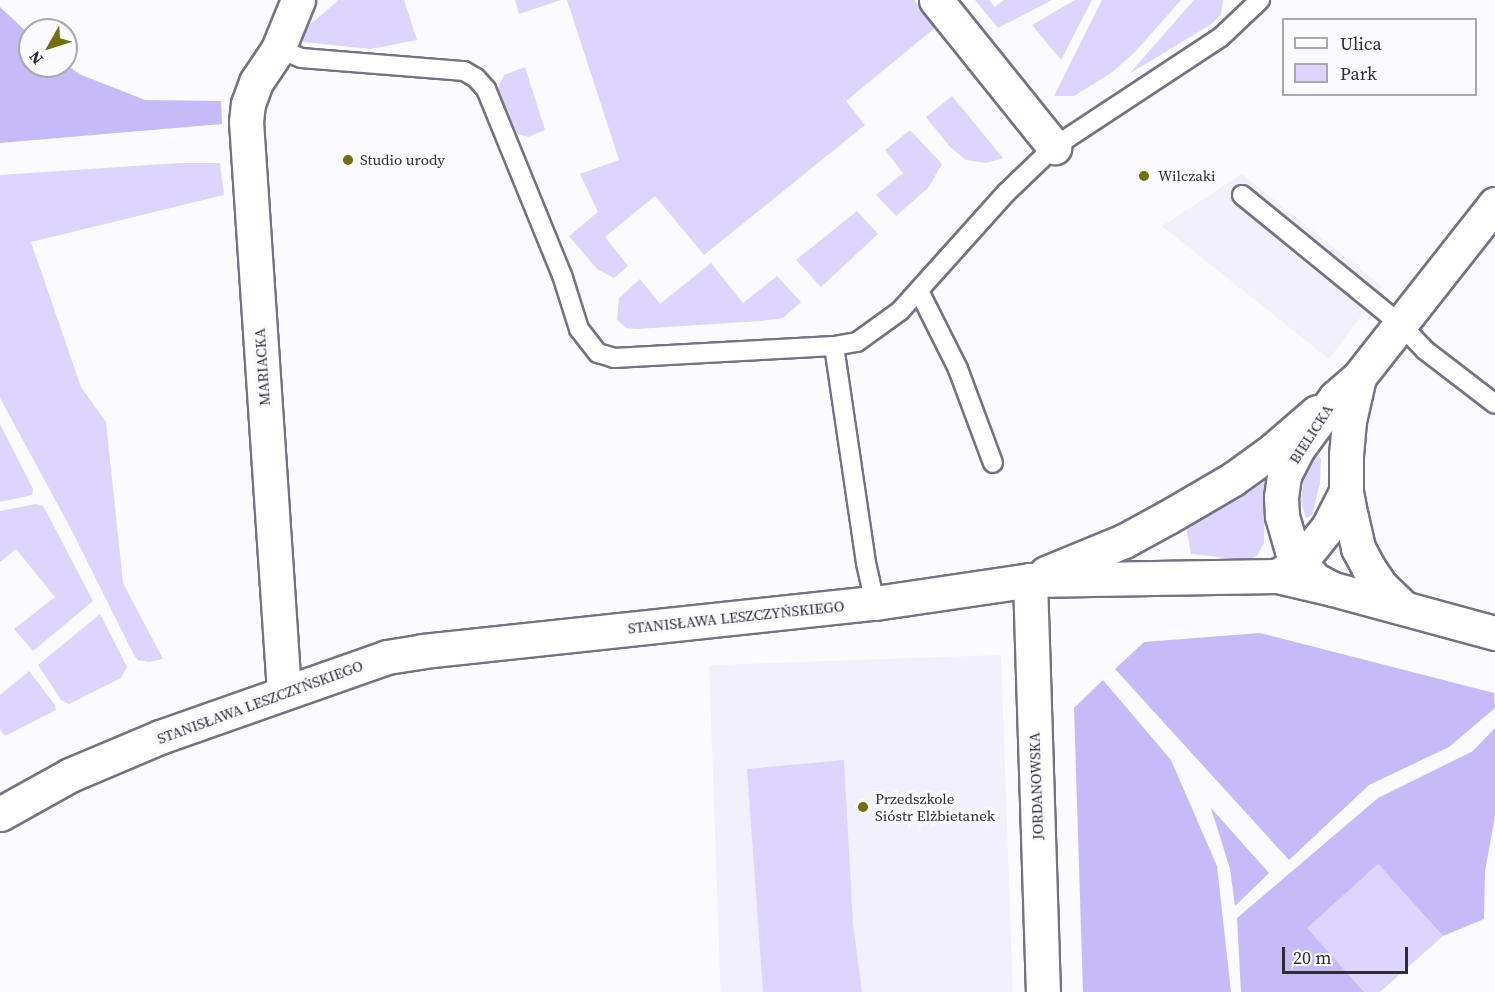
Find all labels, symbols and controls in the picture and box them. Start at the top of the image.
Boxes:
north arrow [18,18,78,78]
legend [1282,18,1477,96]
text: Ulica [1340,31,1382,56]
text: N [23,47,48,70]
text: Park [1340,61,1377,86]
place label: Studio urody [360,151,445,169]
marker: Studio urody [341,153,355,167]
marker: Wilczaki [1135,167,1153,185]
place label: Wilczaki [1158,167,1216,185]
street label: MARIACKA [250,328,274,406]
street label: BIELICKA [1285,401,1337,467]
street label: STANISŁAWA LESZCZYŃSKIEGO [627,597,845,637]
street label: STANISŁAWA LESZCZYŃSKIEGO [155,656,365,748]
street label: JORDANOWSKA [1025,732,1047,840]
place label: Przedszkole Sióstr Elżbietanek [875,789,995,824]
marker: Przedszkole Sióstr Elżbietanek [856,800,870,814]
scale bar [1285,935,1411,973]
text: 20 m [1293,945,1331,970]

